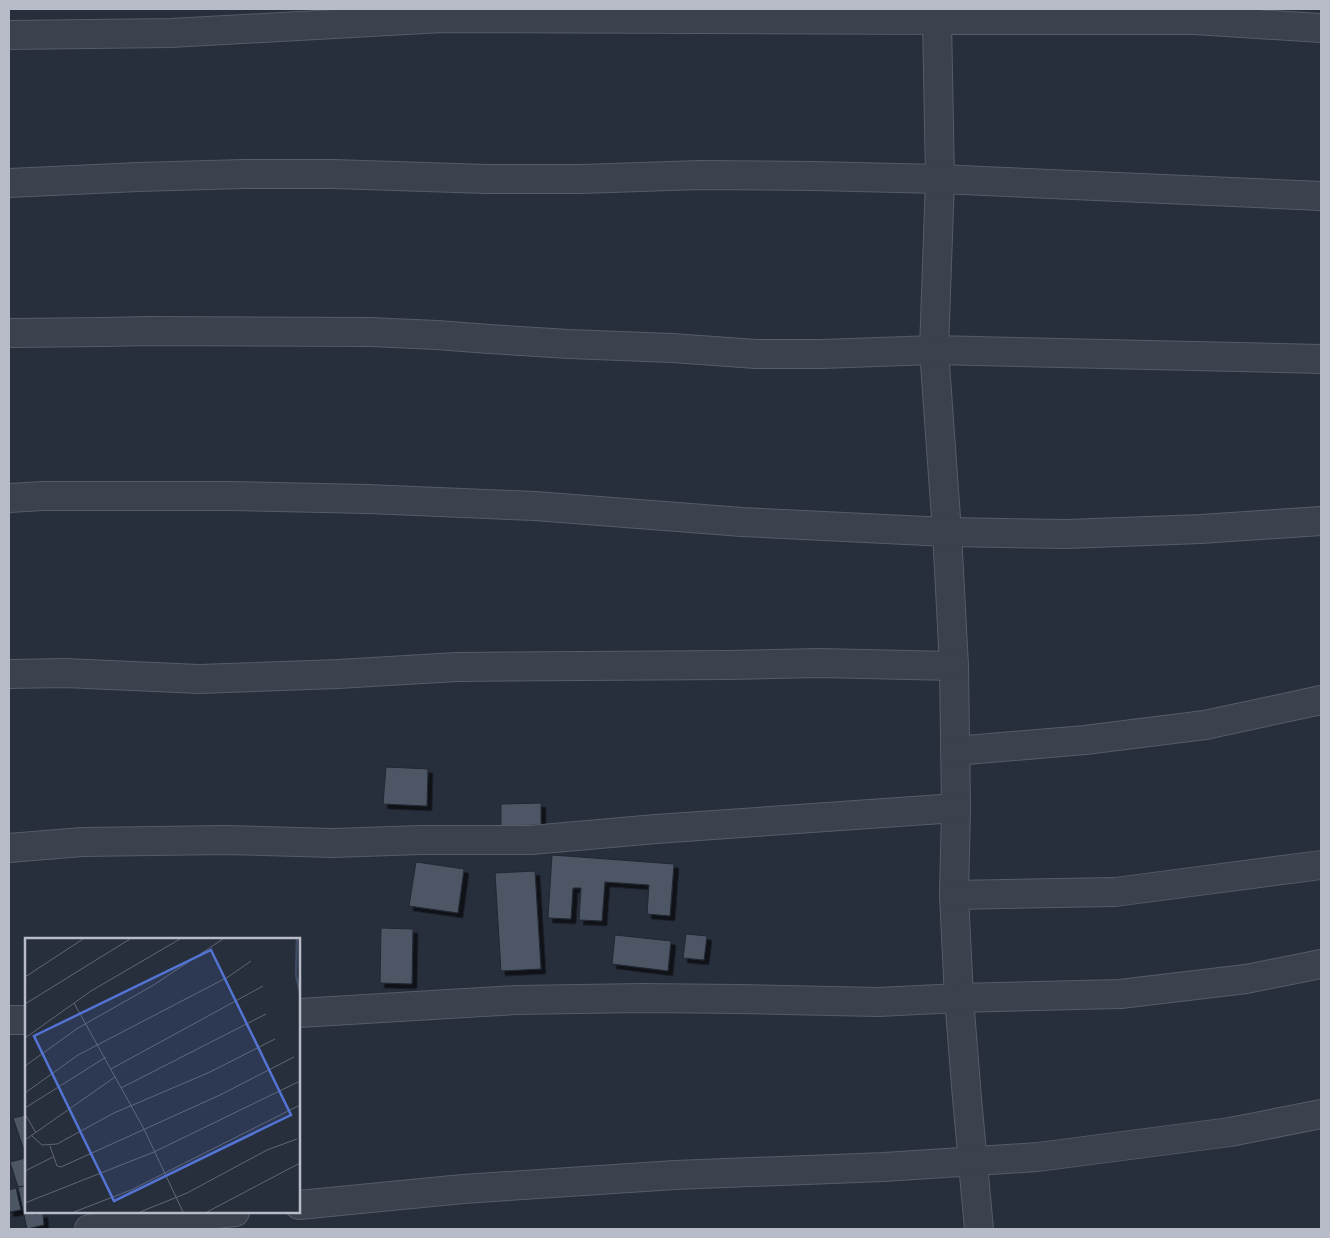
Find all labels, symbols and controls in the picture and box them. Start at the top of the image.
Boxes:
inset map [25,938,300,1213]

